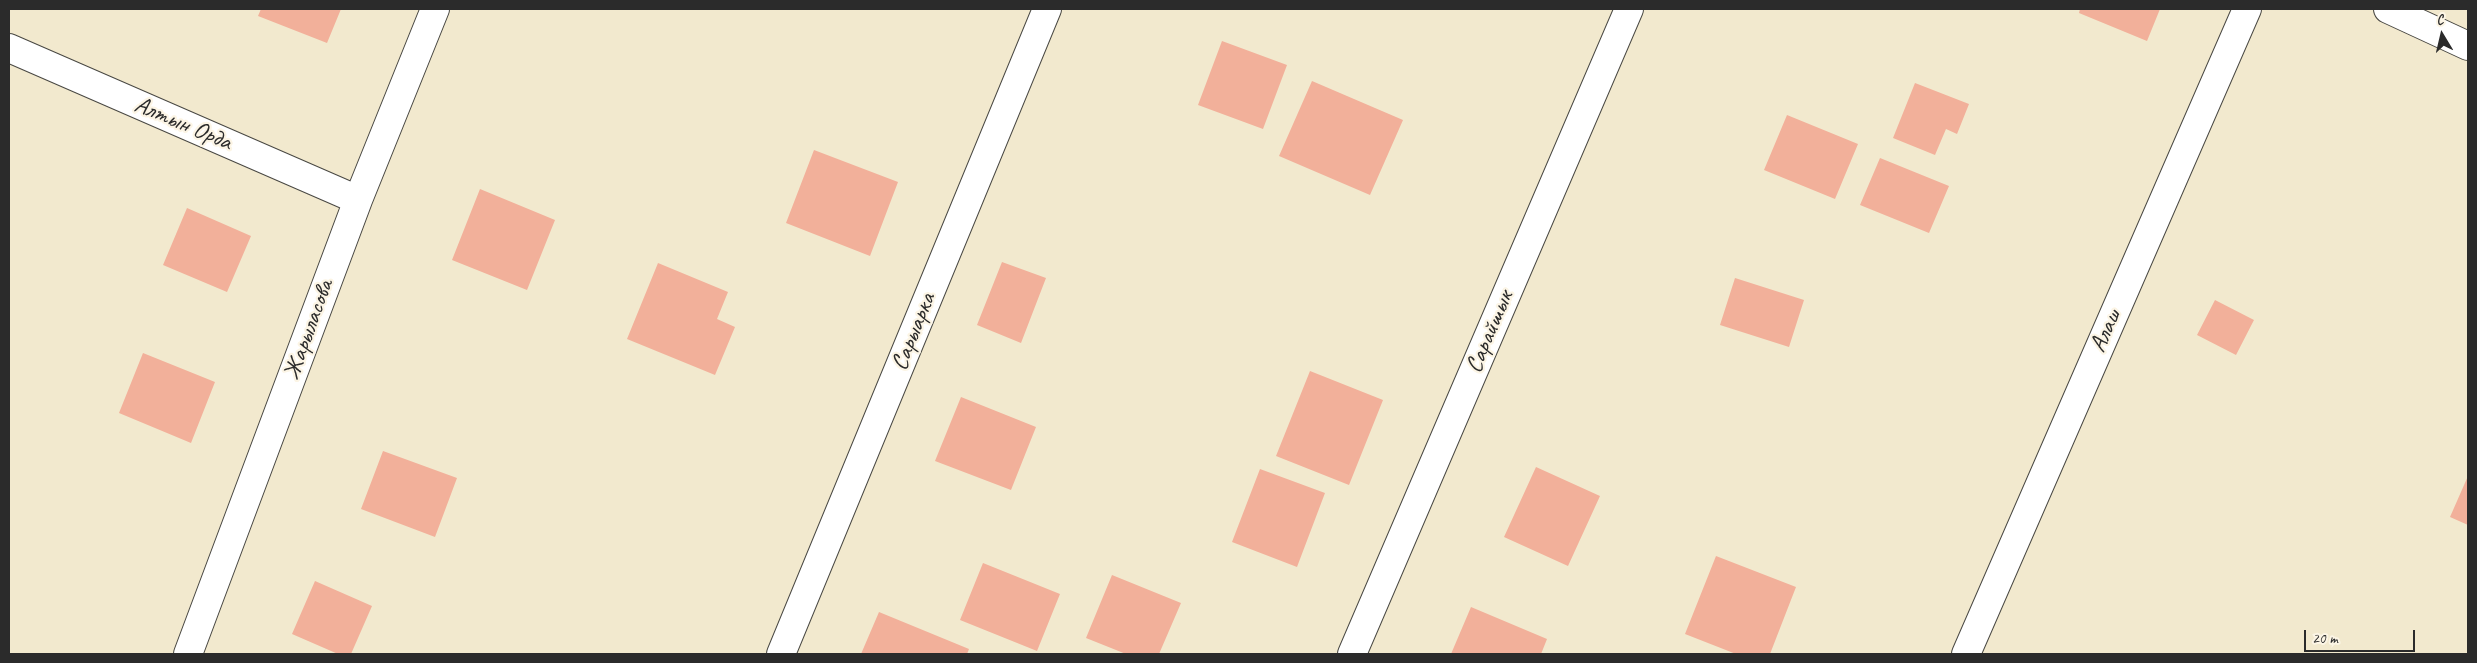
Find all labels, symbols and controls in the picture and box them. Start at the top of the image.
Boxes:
north arrow [2417,10,2467,60]
text: С [2435,11,2444,29]
street label: Алтын Орда [130,91,236,157]
street label: Жарыласова [278,276,340,384]
street label: Сарайшык [1460,287,1520,377]
street label: Сарыарка [886,289,942,375]
street label: Алаш [2084,305,2128,357]
scale bar [2307,620,2418,652]
text: 20 m [2312,629,2338,648]

